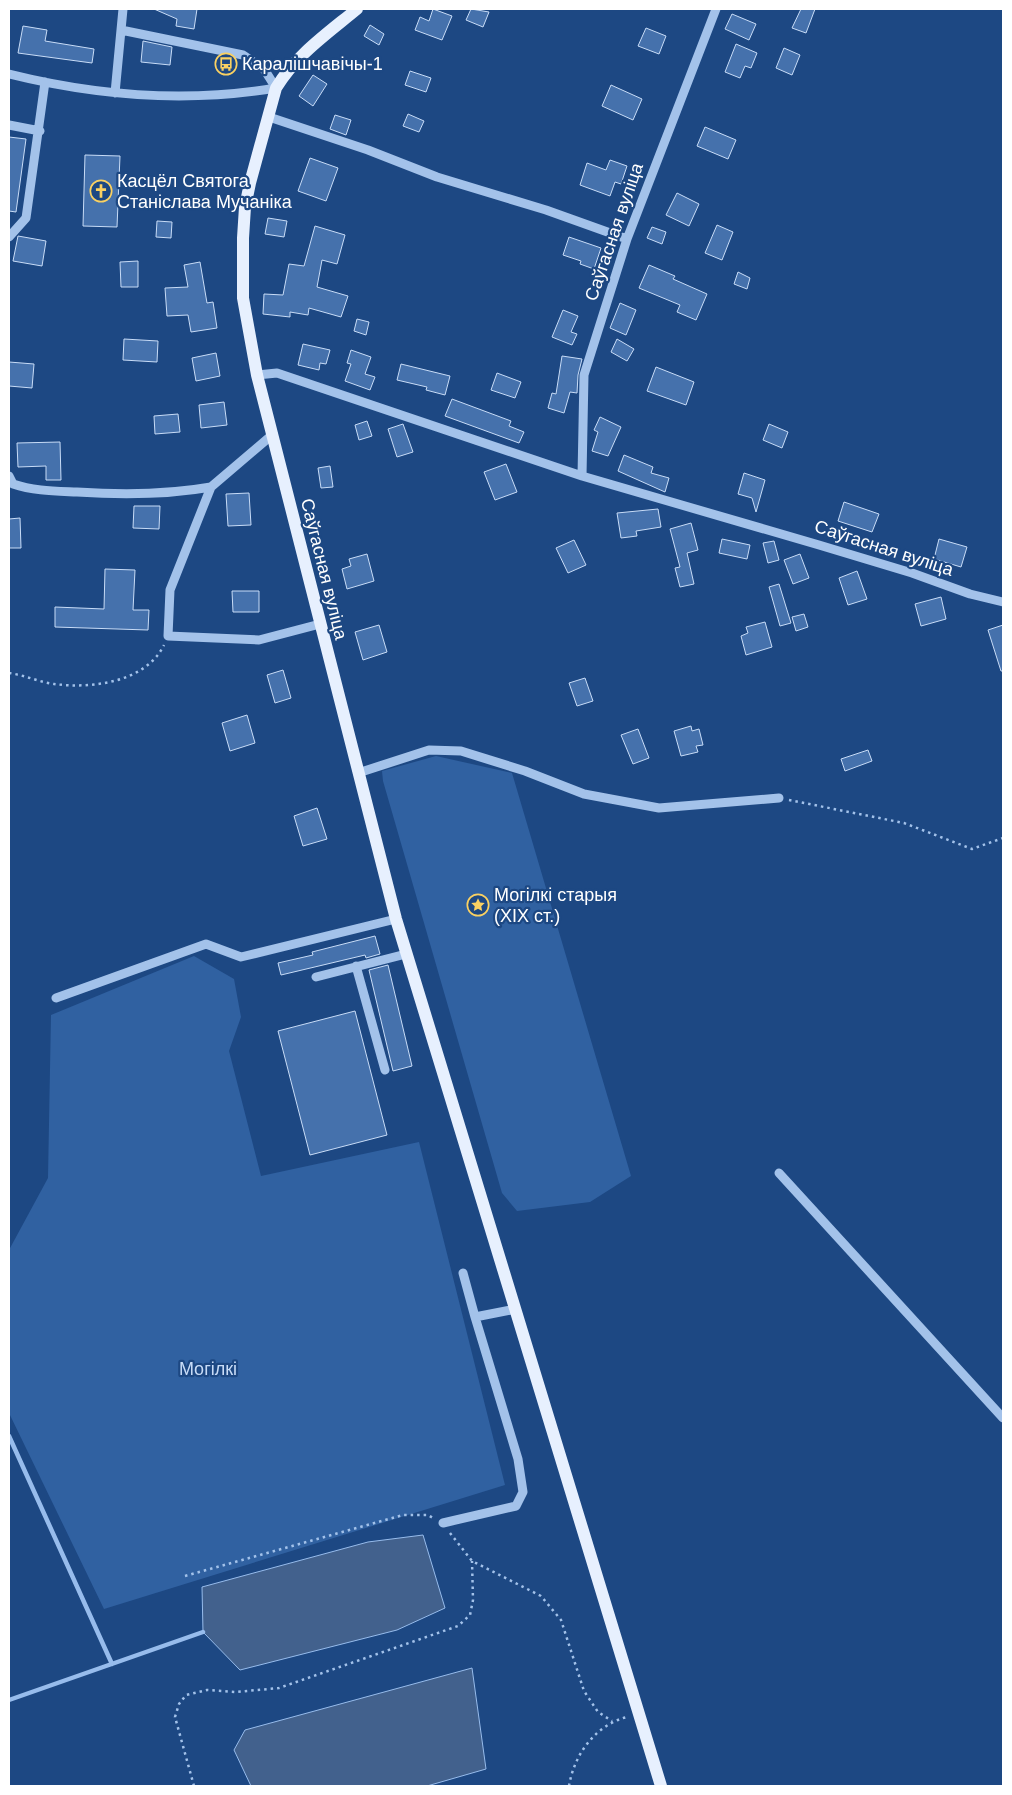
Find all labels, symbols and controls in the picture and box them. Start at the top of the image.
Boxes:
bus stop icon: Каралішчавічы-1 [214,52,238,76]
place label: Каралішчавічы-1 [242,54,383,74]
street label: Саўгасная вуліца [581,159,647,304]
place label: Касцёл Святога Станіслава Мучаніка [117,171,293,212]
church icon: Касцёл Святога Станіслава Мучаніка [89,179,113,203]
street label: Саўгасная вуліца [297,496,351,643]
street label: Саўгасная вуліца [812,516,957,580]
place label: Могілкі старыя (XIX ст.) [494,885,617,926]
place icon: Могілкі старыя (XIX ст.) [466,893,490,917]
park label: Могілкі [179,1359,237,1379]

